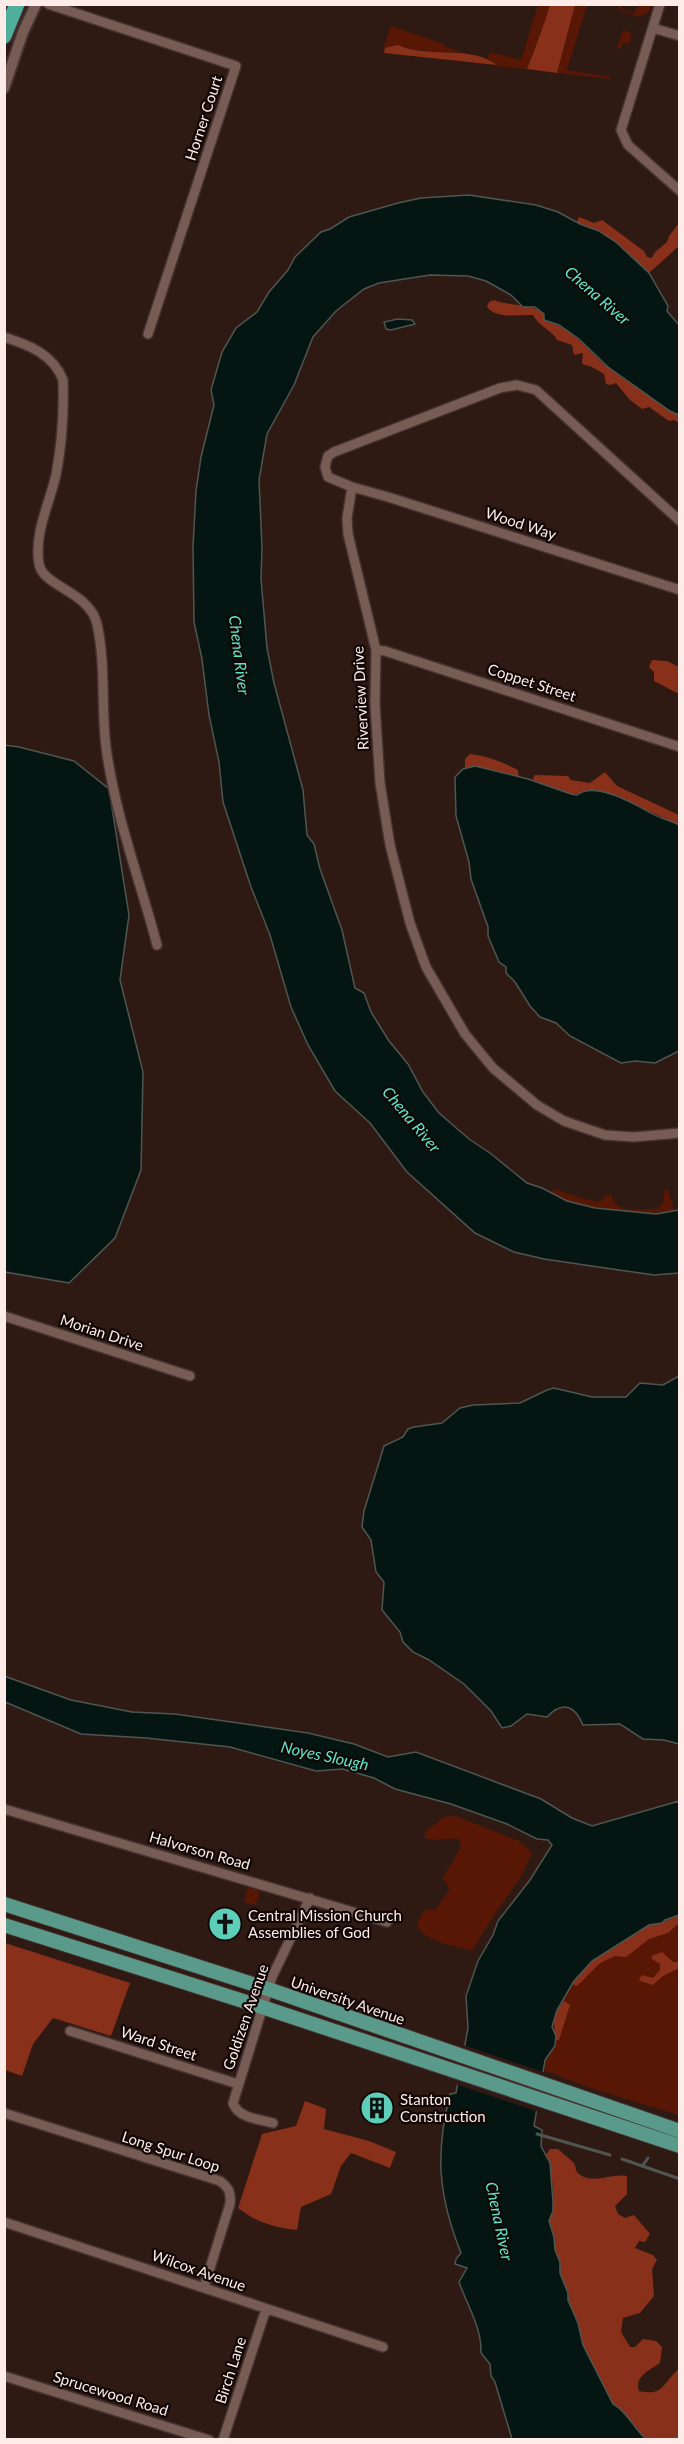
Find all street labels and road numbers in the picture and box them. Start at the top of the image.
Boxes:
street label: Horner Court [181,73,225,163]
street label: Wood Way [483,503,559,543]
street label: Riverview Drive [348,645,372,750]
street label: Coppet Street [486,659,579,705]
street label: Morian Drive [58,1310,146,1354]
street label: Halvorson Road [147,1827,253,1873]
street label: Goldizen Avenue [218,1962,272,2072]
street label: University Avenue [289,1972,407,2028]
street label: Ward Street [119,2022,200,2064]
street label: Long Spur Loop [120,2127,222,2175]
street label: Wilcox Avenue [150,2245,248,2295]
street label: Birch Lane [211,2334,249,2406]
street label: Sprucewood Road [51,2367,171,2419]

